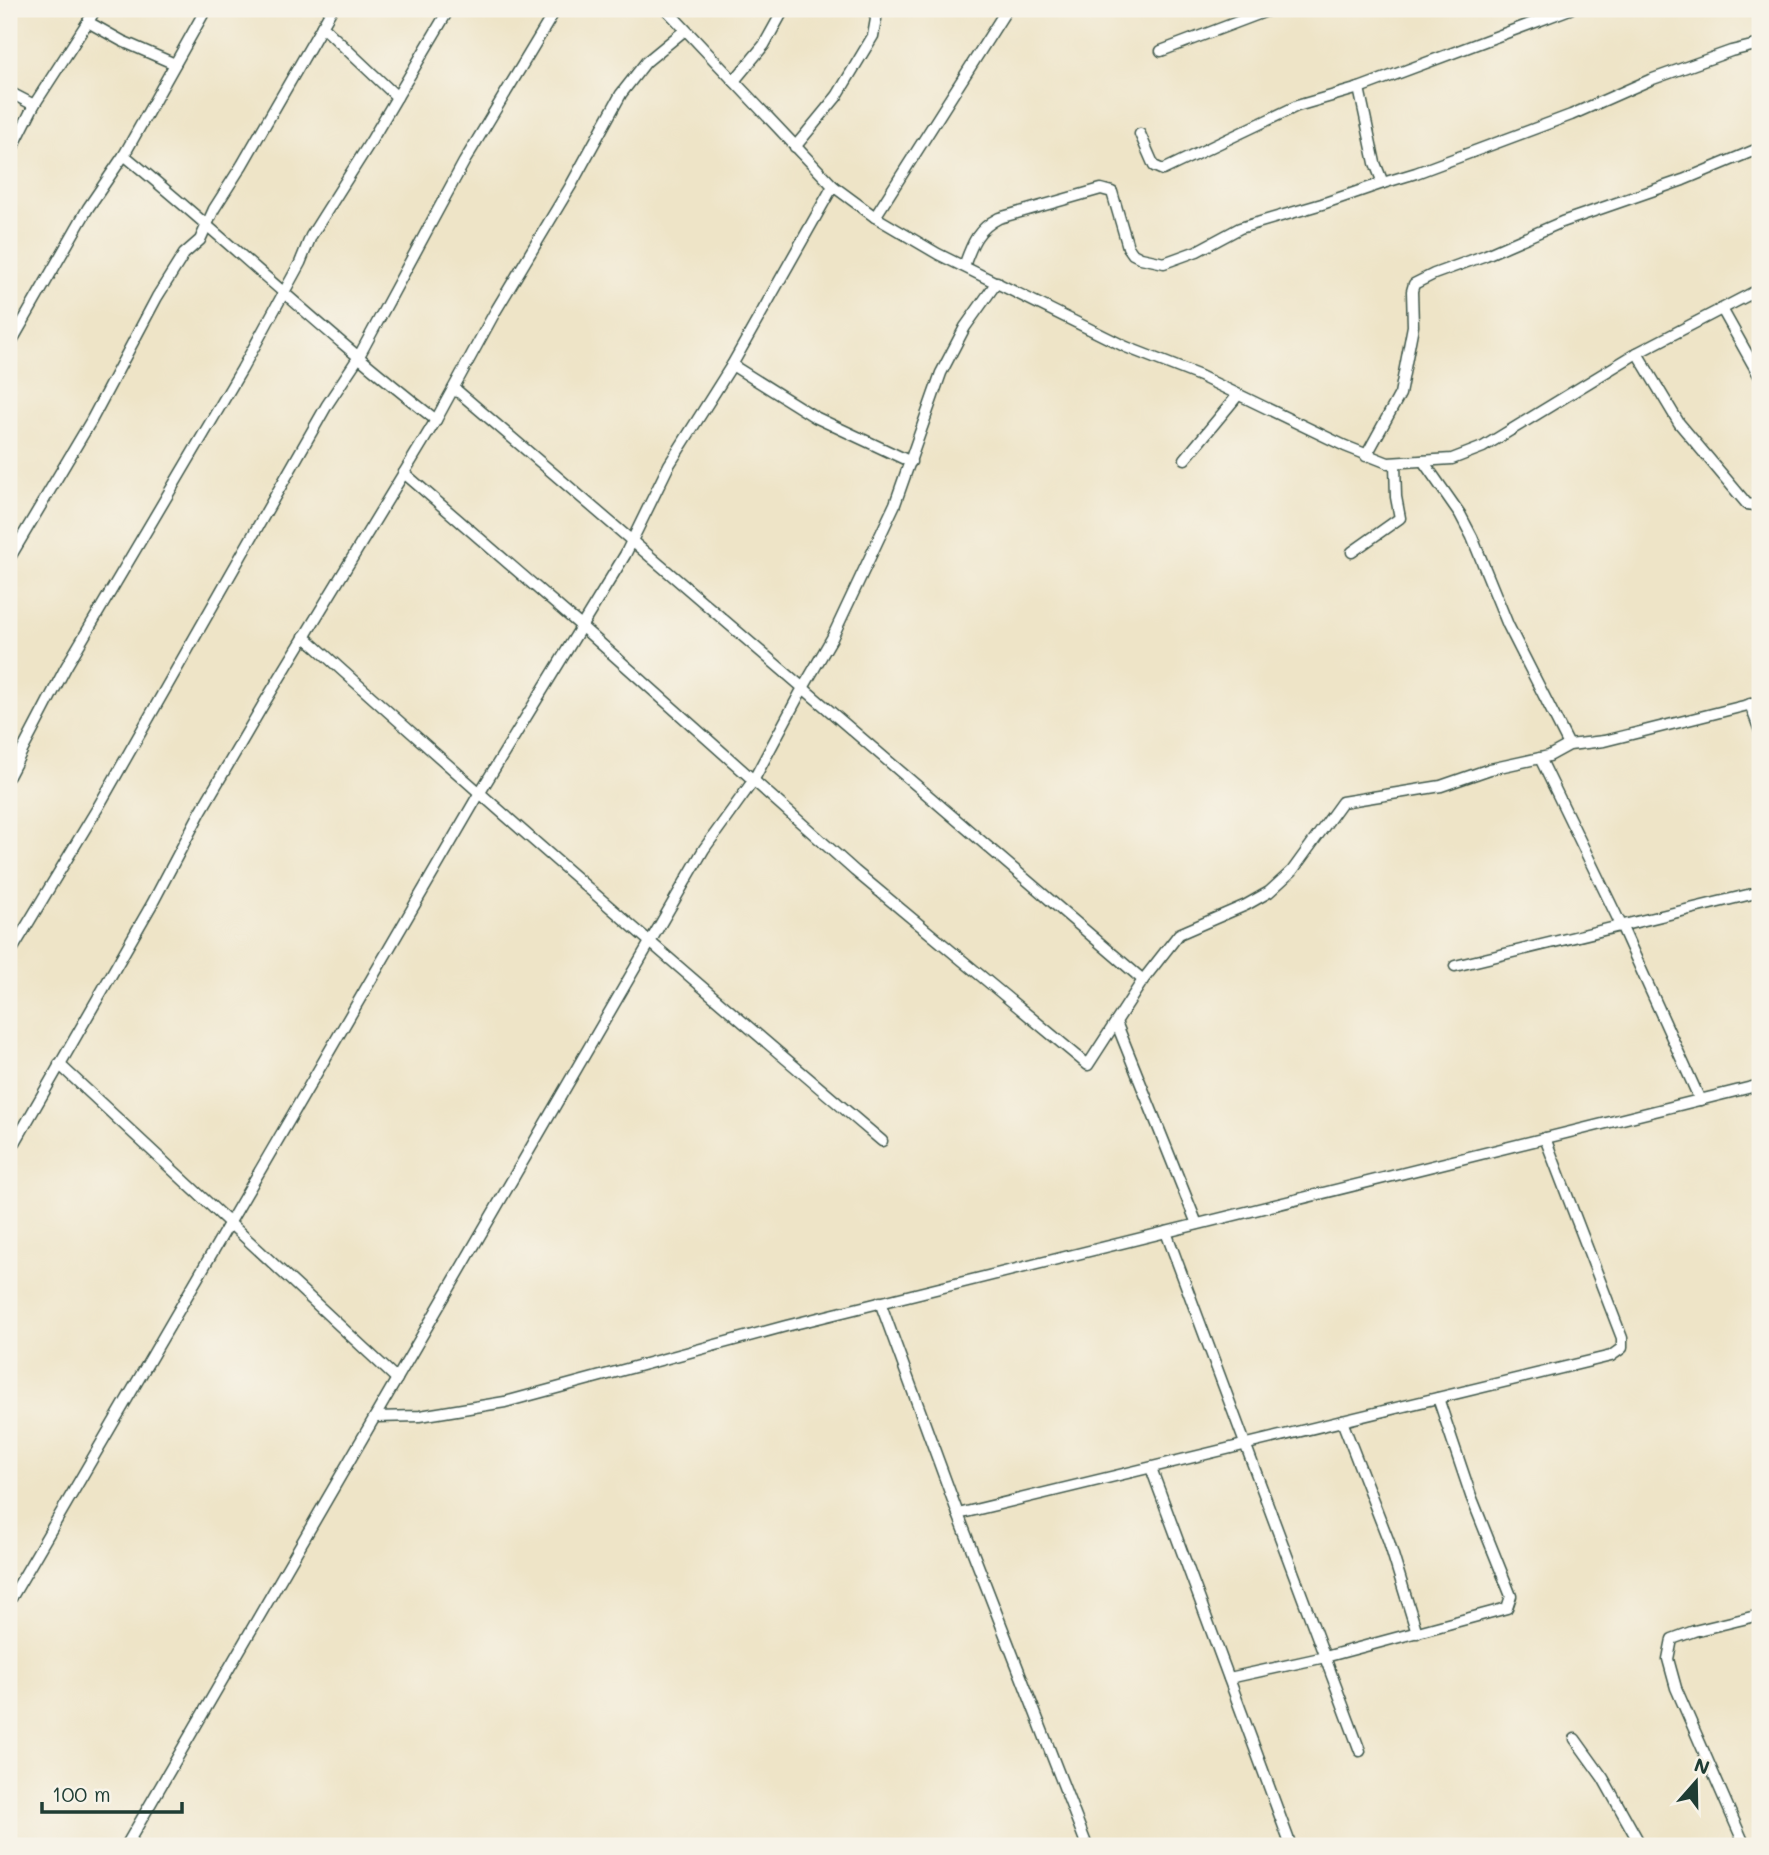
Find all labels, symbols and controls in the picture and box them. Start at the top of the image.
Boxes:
north arrow [1660,1746,1730,1816]
text: N [1691,1751,1713,1780]
scale bar [42,1771,182,1815]
text: 100 m [52,1780,111,1807]

